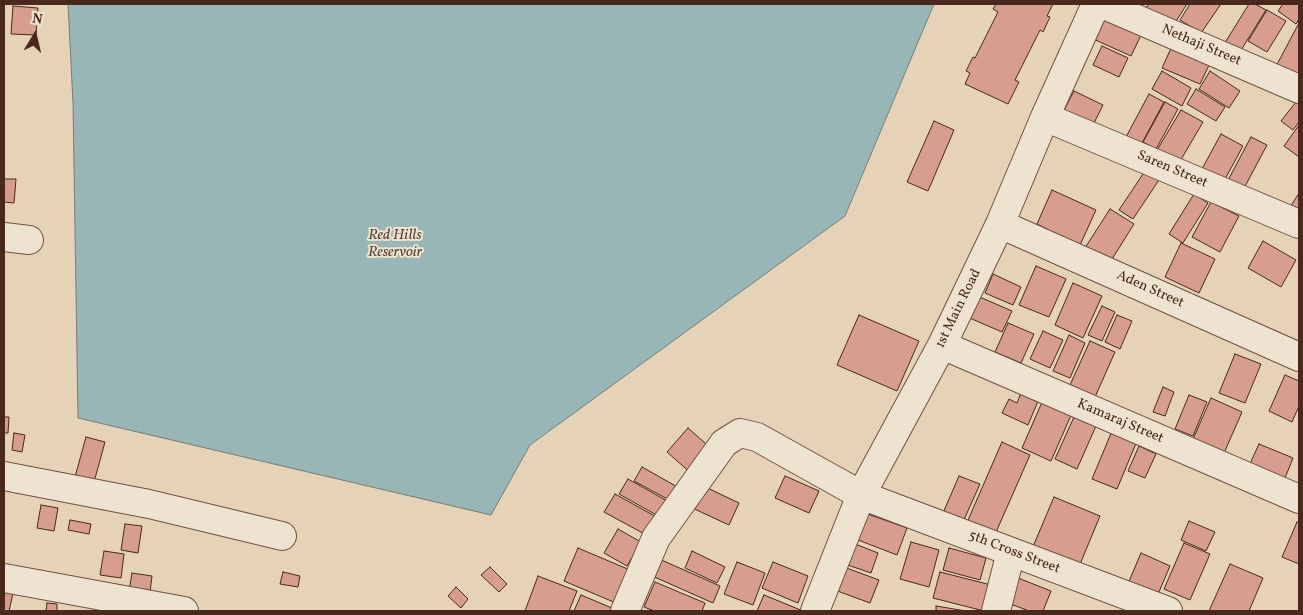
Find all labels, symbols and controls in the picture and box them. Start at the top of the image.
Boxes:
north arrow [10,10,60,60]
text: N [31,10,44,30]
street label: Nethaji Street [1159,22,1243,70]
street label: Saren Street [1134,148,1210,192]
water label: Red Hills Reservoir [368,227,422,262]
street label: 1st Main Road [933,267,985,351]
street label: Aden Street [1114,268,1186,312]
street label: Kamaraj Street [1074,396,1166,448]
street label: 5th Cross Street [966,528,1062,578]

